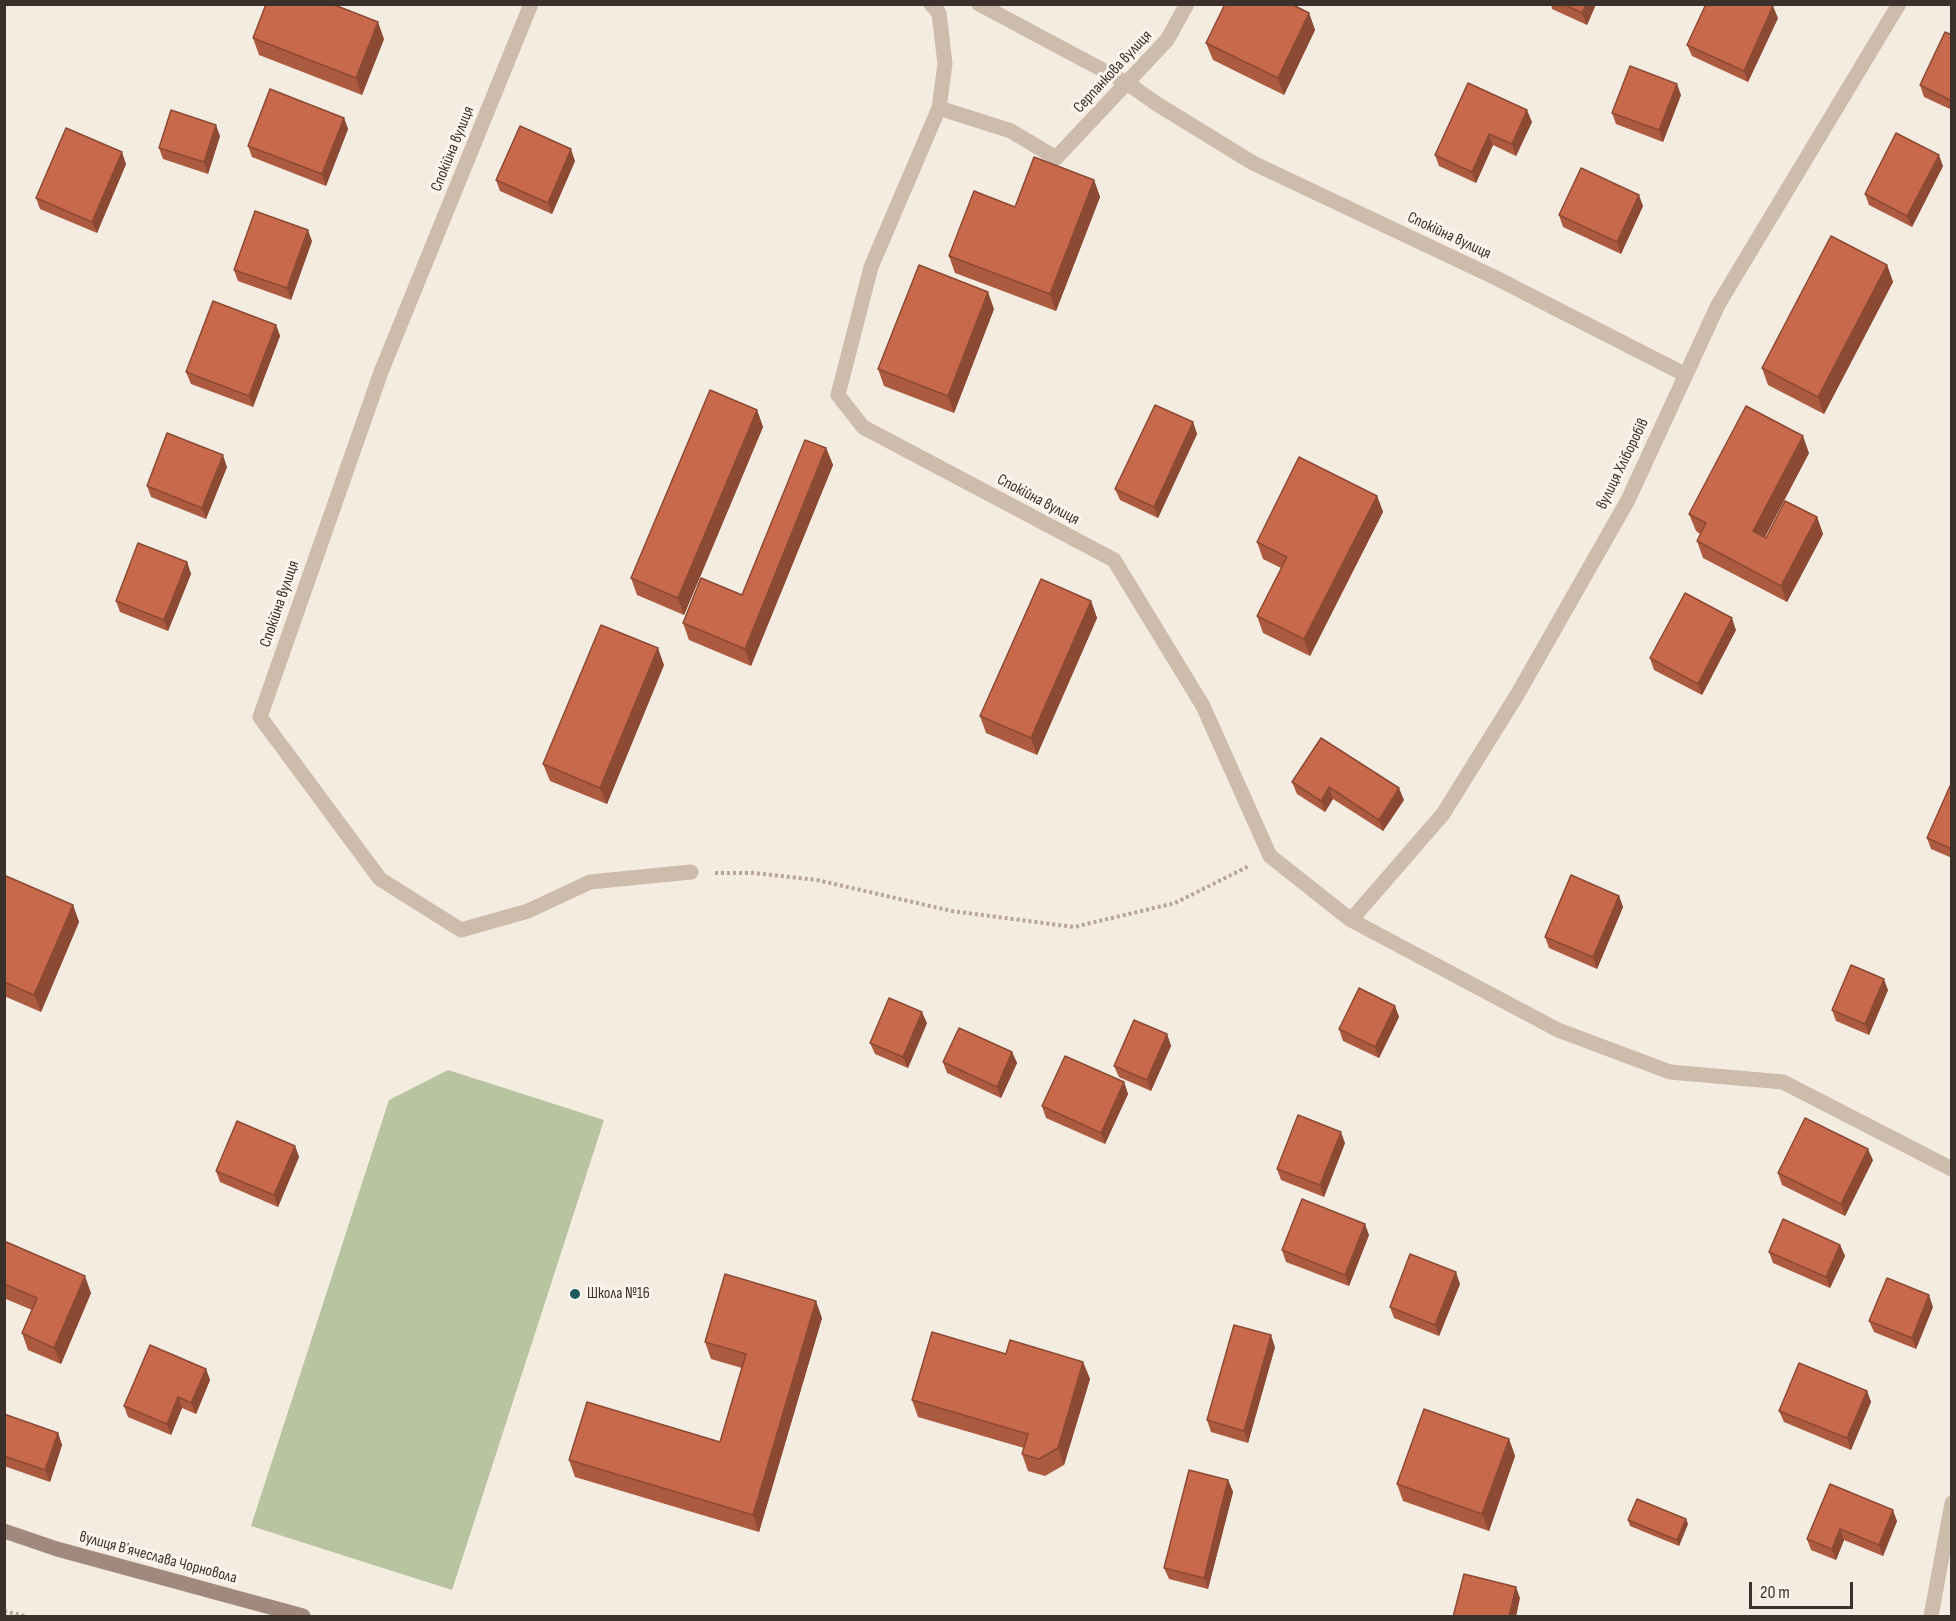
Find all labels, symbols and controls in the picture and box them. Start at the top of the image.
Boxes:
street label: Серпанкова вулиця [1070,27,1156,117]
street label: Спокійна вулиця [427,104,479,194]
street label: Спокійна вулиця [1404,208,1494,264]
street label: вулиця Хліборобів [1593,415,1653,513]
street label: Спокійна вулиця [994,470,1082,530]
street label: Спокійна вулиця [256,558,304,650]
place label: Школа №16 [587,1284,650,1304]
marker: Школа №16 [568,1287,582,1301]
street label: вулиця Вʼячеслава Чорновола [77,1528,239,1588]
scale bar [1752,1570,1856,1608]
text: 20 m [1760,1582,1790,1603]

